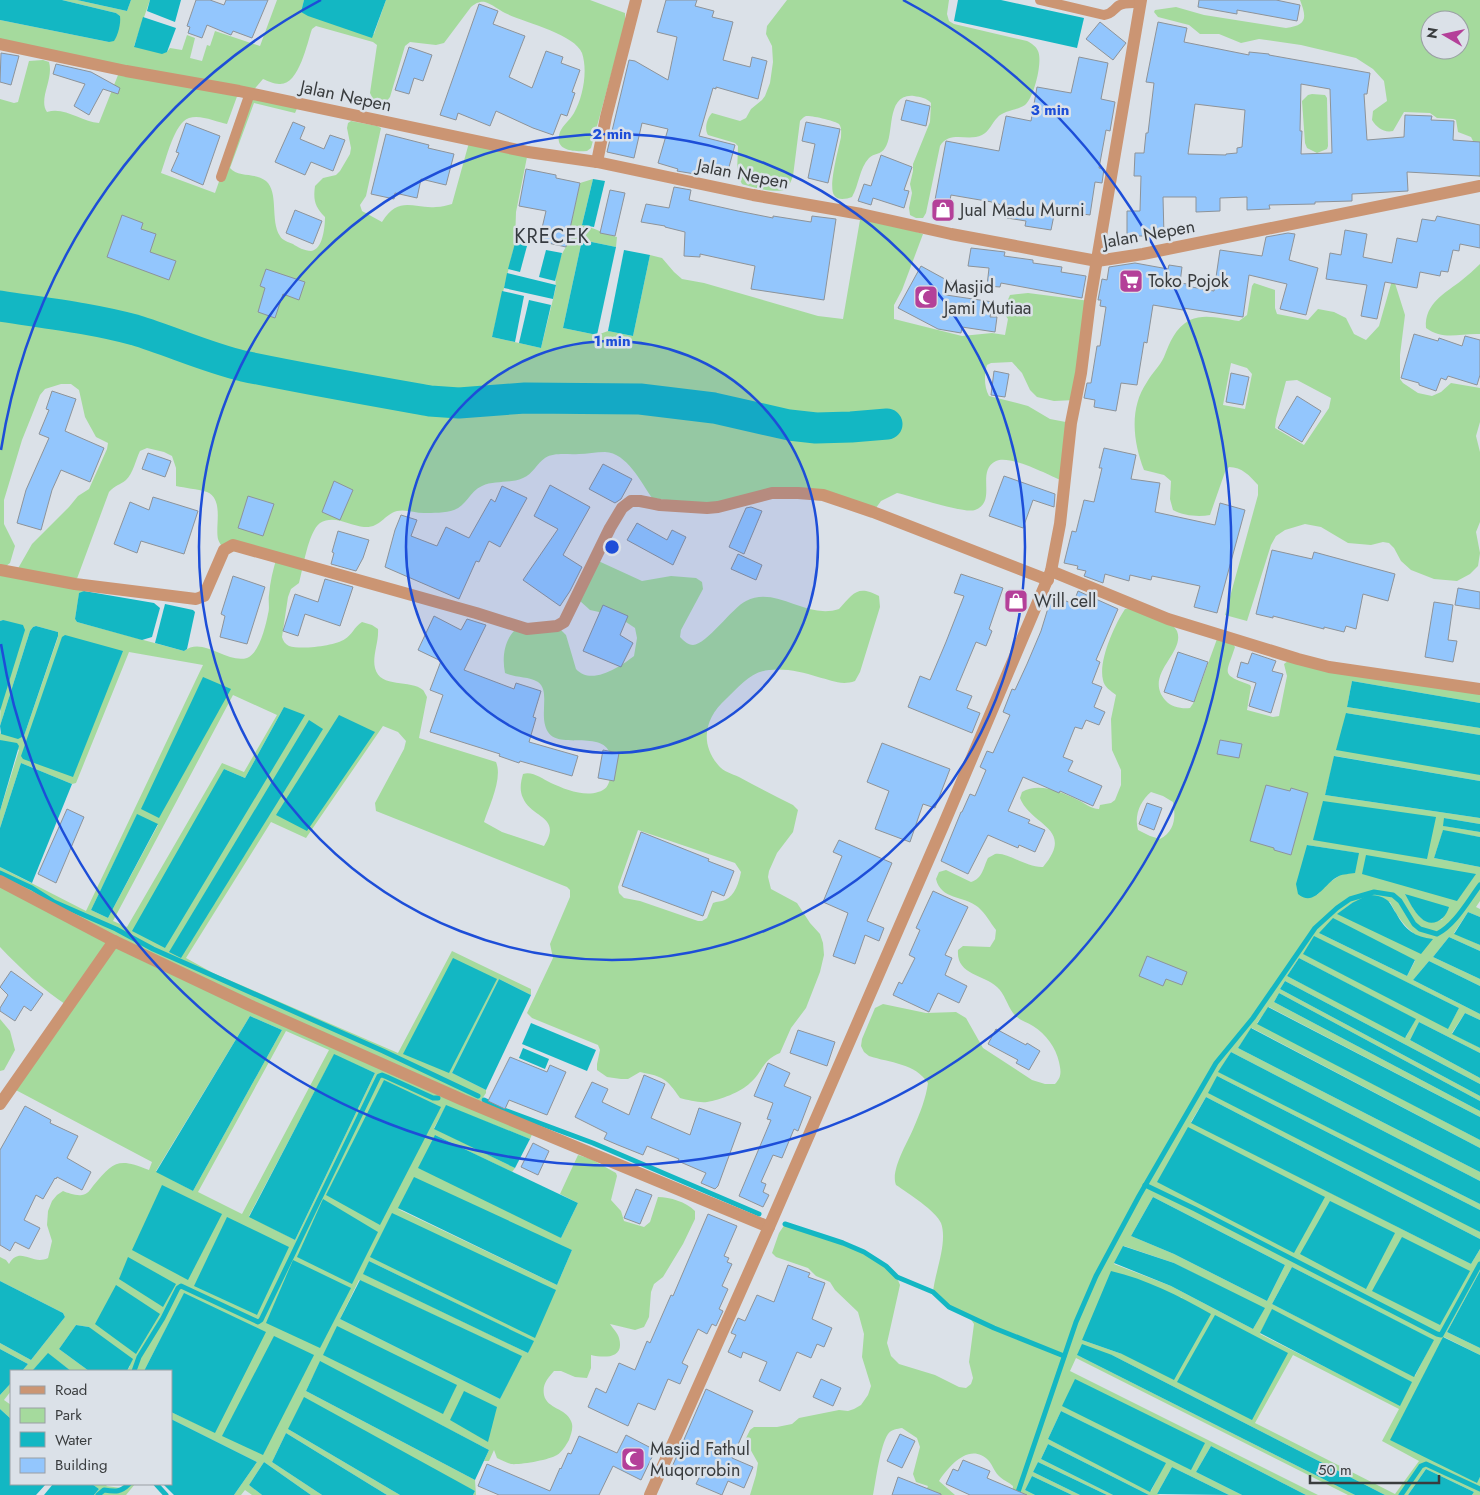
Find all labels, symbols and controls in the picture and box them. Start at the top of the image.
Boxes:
north arrow [1420,10,1470,60]
text: N [1421,26,1443,40]
street label: Jalan Nepen [296,73,394,118]
text: 3 min [1031,99,1069,121]
text: 2 min [592,123,632,145]
street label: Jalan Nepen [693,152,791,196]
shop icon: Jual Madu Murni [930,197,956,223]
place label: Jual Madu Murni [958,197,1085,223]
street label: Jalan Nepen [1099,213,1197,255]
district label: KRECEK [514,222,590,251]
supermarket icon: Toko Pojok [1118,268,1144,294]
place label: Toko Pojok [1148,268,1229,294]
place label: Masjid Jami Mutiaa [942,274,1031,321]
mosque icon: Masjid Jami Mutiaa [913,284,939,310]
text: 1 min [593,330,631,352]
centre of rings [603,538,621,556]
shop icon: Will cell [1003,588,1029,614]
place label: Will cell [1034,588,1096,614]
legend [10,1370,172,1485]
text: Road [55,1379,87,1401]
text: Park [55,1404,82,1426]
text: Water [55,1429,93,1451]
place label: Masjid Fathul Muqorrobin [650,1436,750,1483]
mosque icon: Masjid Fathul Muqorrobin [620,1446,646,1472]
scale bar [1310,1452,1439,1484]
text: Building [55,1454,107,1476]
text: 50 m [1318,1459,1352,1481]

